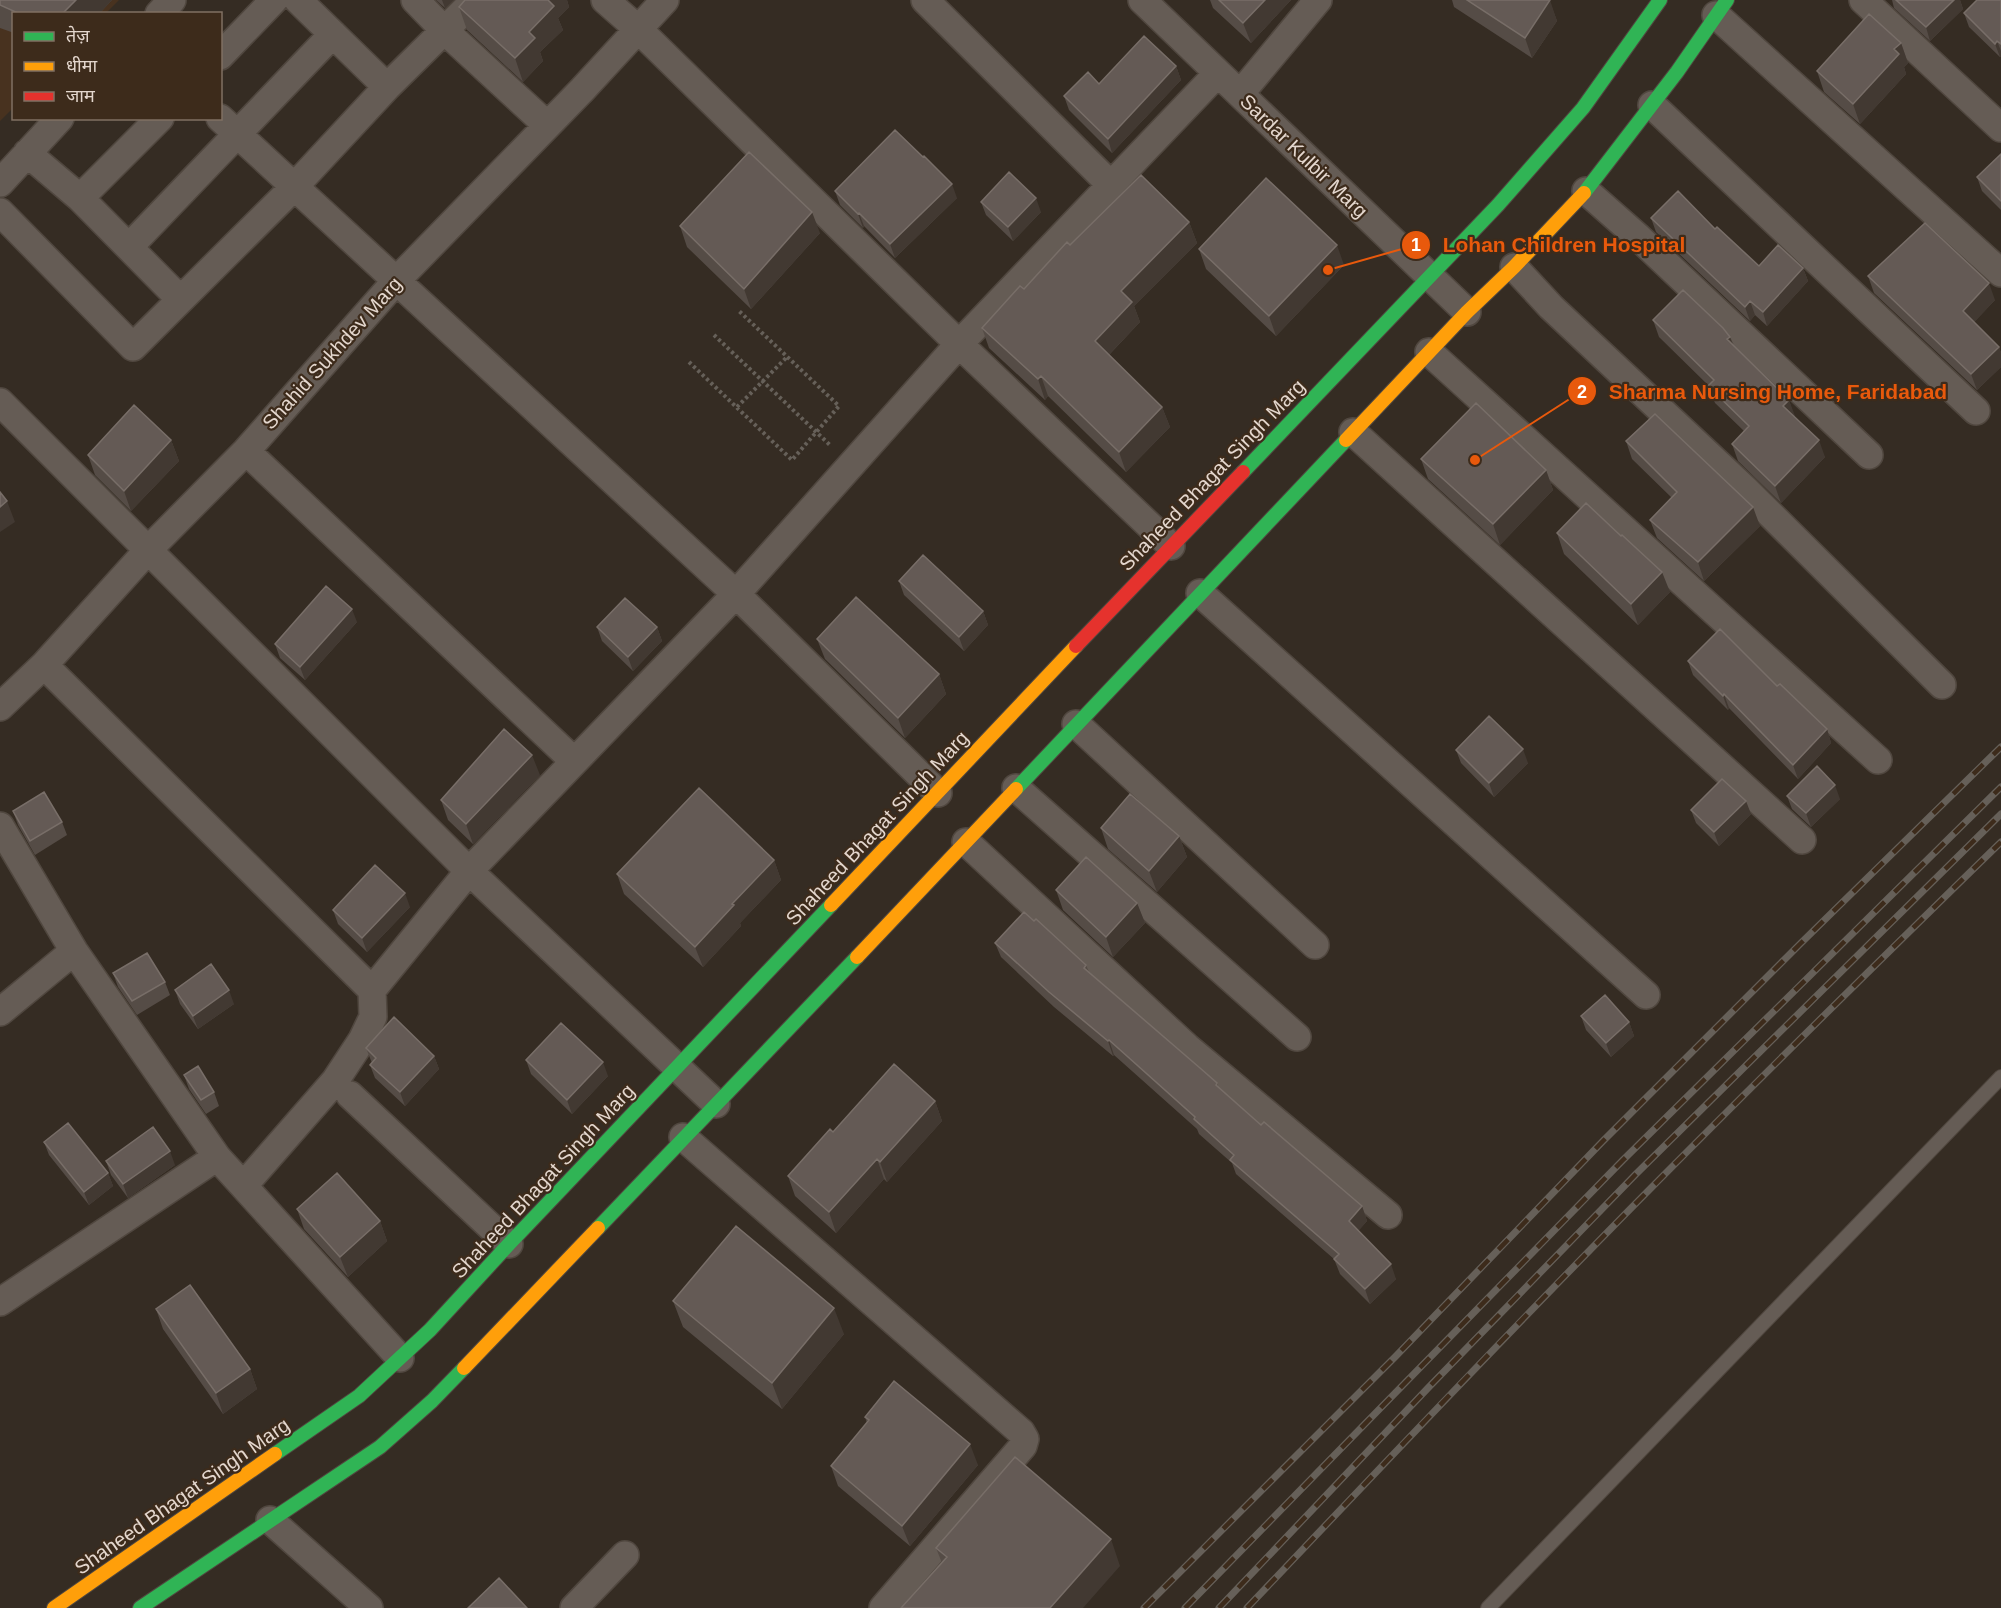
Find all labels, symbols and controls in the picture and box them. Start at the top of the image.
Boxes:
legend [12,12,222,120]
text: तेज़ [66,25,90,46]
text: धीमा [66,56,97,76]
text: जाम [66,86,96,106]
street label: Sardar Kulbir Marg [1236,90,1372,222]
callout: Lohan Children Hospital [1401,225,1698,264]
text: Lohan Children Hospital [1443,233,1685,256]
text: 1 [1411,235,1421,255]
street label: Shahid Sukhdev Marg [258,273,406,433]
callout: Sharma Nursing Home, Faridabad [1567,372,1959,411]
street label: Shaheed Bhagat Singh Marg [1115,375,1309,575]
text: Sharma Nursing Home, Faridabad [1609,380,1947,403]
text: 2 [1577,382,1587,402]
street label: Shaheed Bhagat Singh Marg [781,727,973,929]
street label: Shaheed Bhagat Singh Marg [447,1080,639,1282]
street label: Shaheed Bhagat Singh Marg [70,1413,294,1579]

